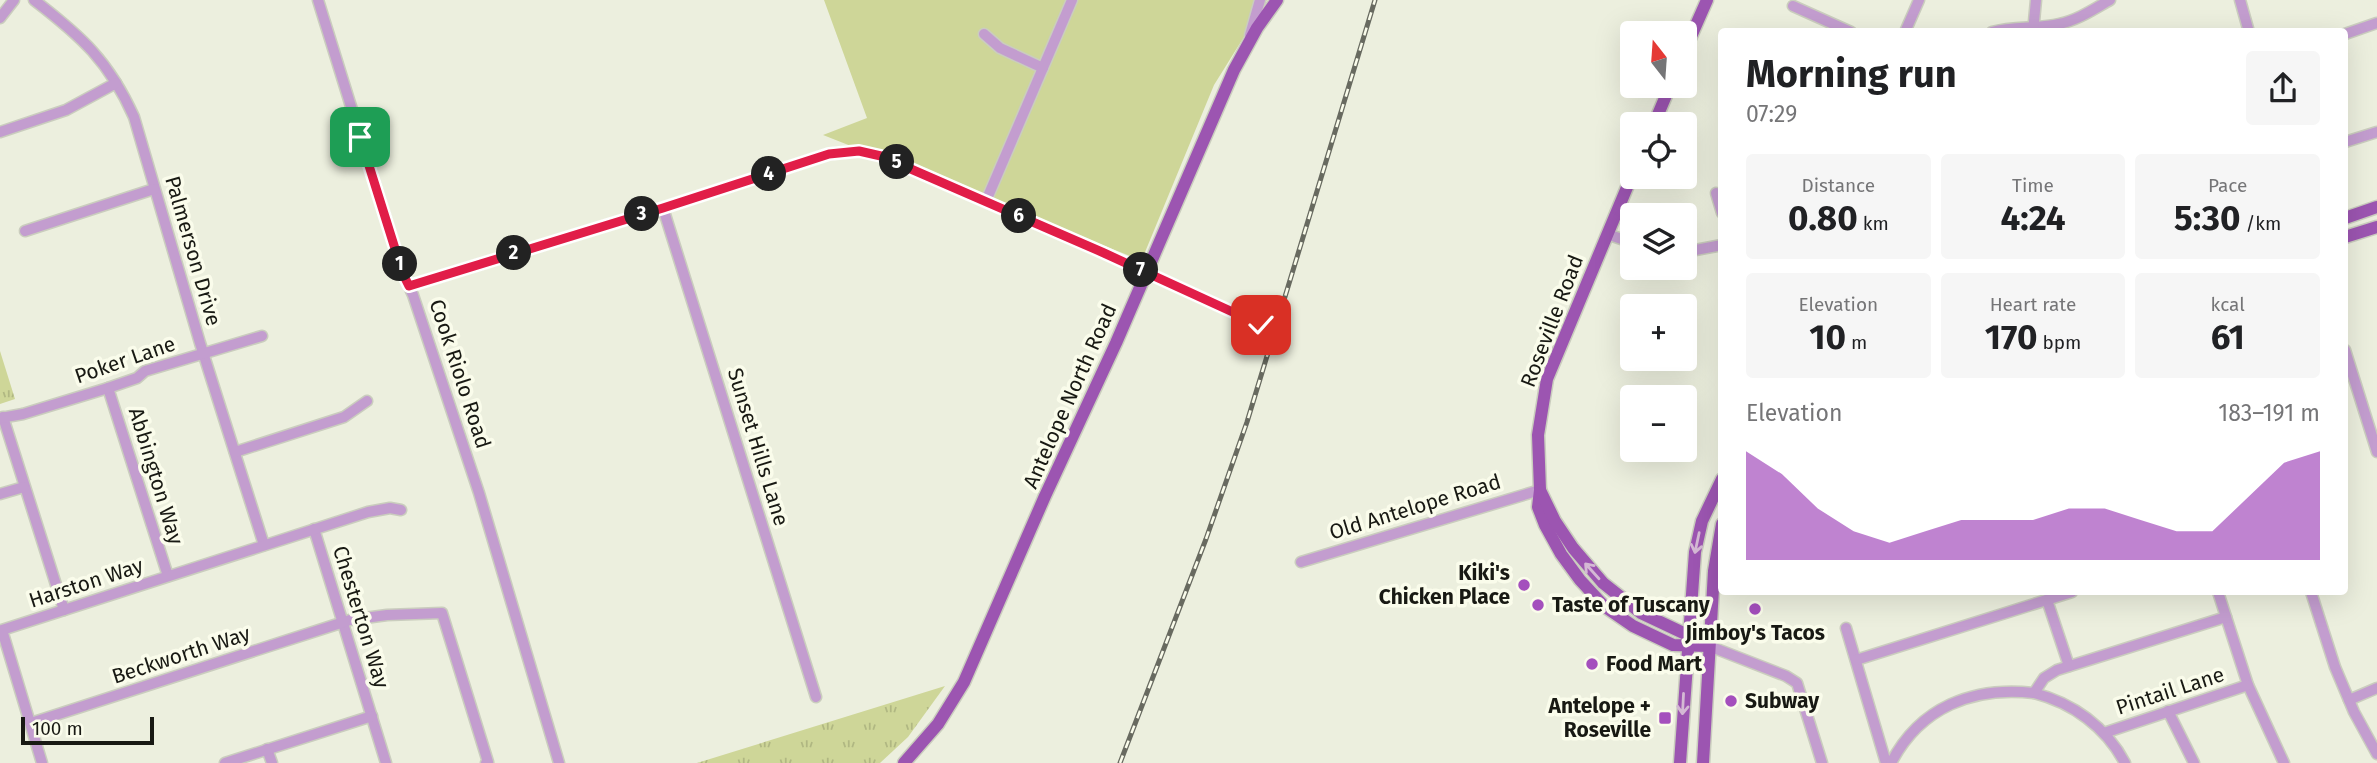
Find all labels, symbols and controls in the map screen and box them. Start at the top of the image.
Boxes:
north arrow [1620,21,1698,98]
map controls [1620,21,1697,462]
text: Morning run [1746,51,1957,97]
button: share [2246,51,2320,125]
text: 07:29 [1746,100,1797,128]
pin [330,107,390,167]
button: locate [1620,112,1697,189]
icon: arrive [341,118,379,156]
pin: 5 [880,144,914,180]
text: 5 [891,150,902,173]
pin: 4 [752,156,786,192]
text: 4 [763,162,774,185]
street label: Palmerson Drive [159,173,227,329]
text: Distance [1801,174,1875,197]
text: Time [2012,174,2054,197]
text: Pace [2208,174,2247,197]
pin: 3 [624,196,660,232]
text: 0.80 [1788,197,1858,239]
text: 4:24 [2000,197,2066,239]
text: 5:30 [2174,197,2240,239]
pin: 6 [1002,198,1036,234]
text: 3 [637,202,646,225]
button: layers [1620,203,1697,280]
text: 6 [1013,204,1024,227]
text: km [1858,212,1889,235]
text: /km [2240,212,2281,235]
pin: 2 [496,236,532,270]
text: 2 [509,241,518,264]
pin: 1 [382,246,418,282]
street label: Roseville Road [1515,251,1589,391]
text: 1 [395,252,404,275]
pin: 7 [1124,252,1158,288]
text: 7 [1136,258,1145,281]
text: Elevation [1799,293,1878,316]
text: Heart rate [1990,293,2076,316]
text: kcal [2211,293,2245,316]
button: + [1620,294,1697,371]
pin [1231,295,1291,355]
street label: Cook Riolo Road [424,296,496,452]
street label: Antelope North Road [1018,300,1122,492]
icon: check [1242,306,1280,344]
text: 10 [1809,316,1846,358]
text: 170 [1985,316,2037,358]
text: 61 [2211,316,2245,358]
street label: Poker Lane [71,331,179,389]
text: m [1846,331,1867,354]
text: bpm [2037,331,2081,354]
street label: Sunset Hills Lane [722,365,794,529]
button: − [1620,385,1697,462]
text: Elevation [1746,399,1842,427]
text: 183–191 m [2218,399,2320,427]
street label: Abbington Way [123,404,189,548]
street label: Old Antelope Road [1326,469,1504,545]
one-way arrow [1690,531,1703,553]
street label: Chesterton Way [327,543,395,692]
street label: Harston Way [25,552,147,614]
place label: Kiki's Chicken Place [1379,560,1510,610]
one-way arrow [1583,563,1600,580]
marker: Kiki's Chicken Place [1516,577,1532,593]
place label: Taste of Tuscany [1552,592,1710,618]
marker: Taste of Tuscany [1530,597,1546,613]
marker: Jimboy's Tacos [1747,601,1763,617]
street label: Beckworth Way [108,620,254,690]
place label: Jimboy's Tacos [1684,620,1825,646]
place label: Food Mart [1606,651,1703,677]
marker: Food Mart [1584,656,1600,672]
street label: Pintail Lane [2113,661,2227,721]
place label: Subway [1745,688,1819,714]
one-way arrow [1677,692,1690,715]
place label: Antelope + Roseville [1548,693,1651,743]
marker: Subway [1723,693,1739,709]
marker: Antelope + Roseville [1657,710,1673,726]
scale bar [21,714,154,746]
text: 100 m [32,717,83,740]

